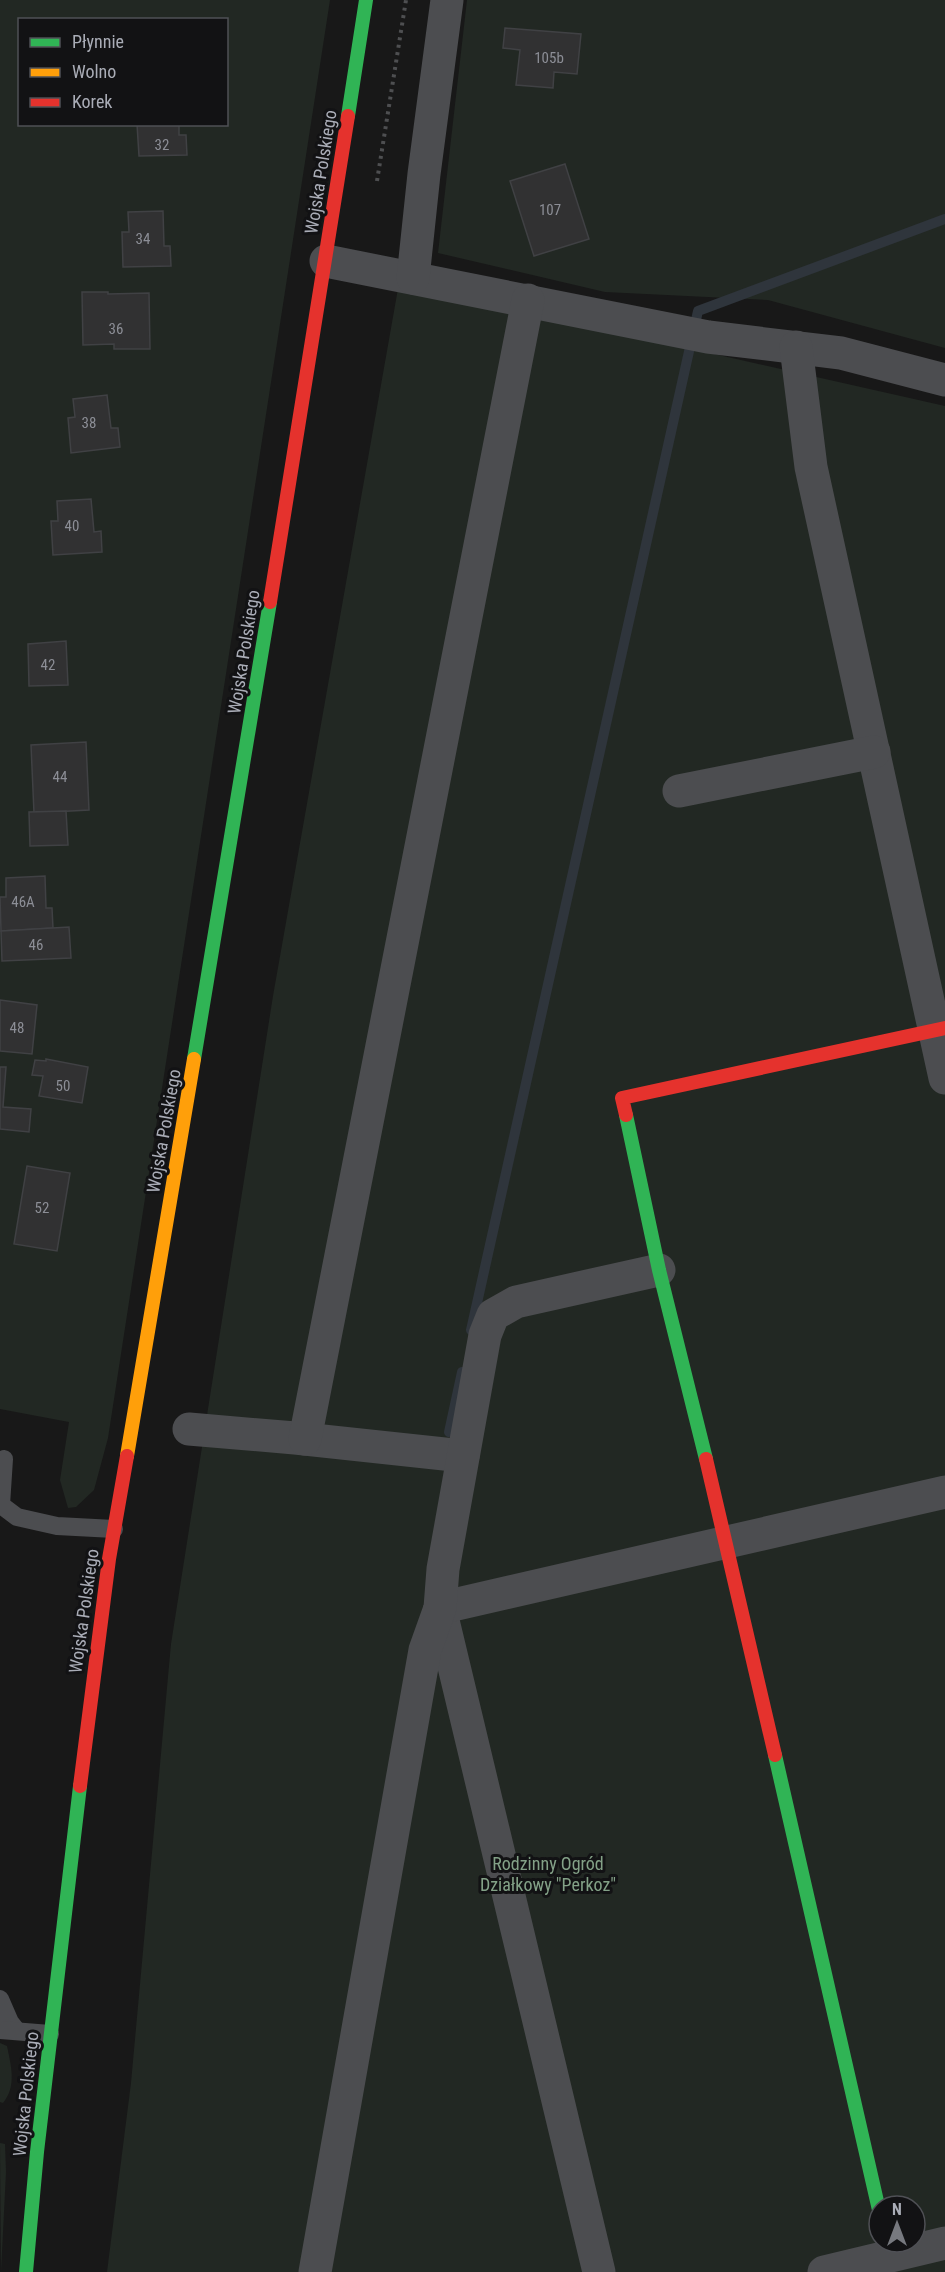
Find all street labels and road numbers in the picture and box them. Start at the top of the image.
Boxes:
street label: Wojska Polskiego [300,108,341,236]
street label: Wojska Polskiego [223,588,264,716]
street label: Wojska Polskiego [142,1067,185,1194]
street label: Wojska Polskiego [64,1547,103,1674]
street label: Wojska Polskiego [9,2030,43,2157]

